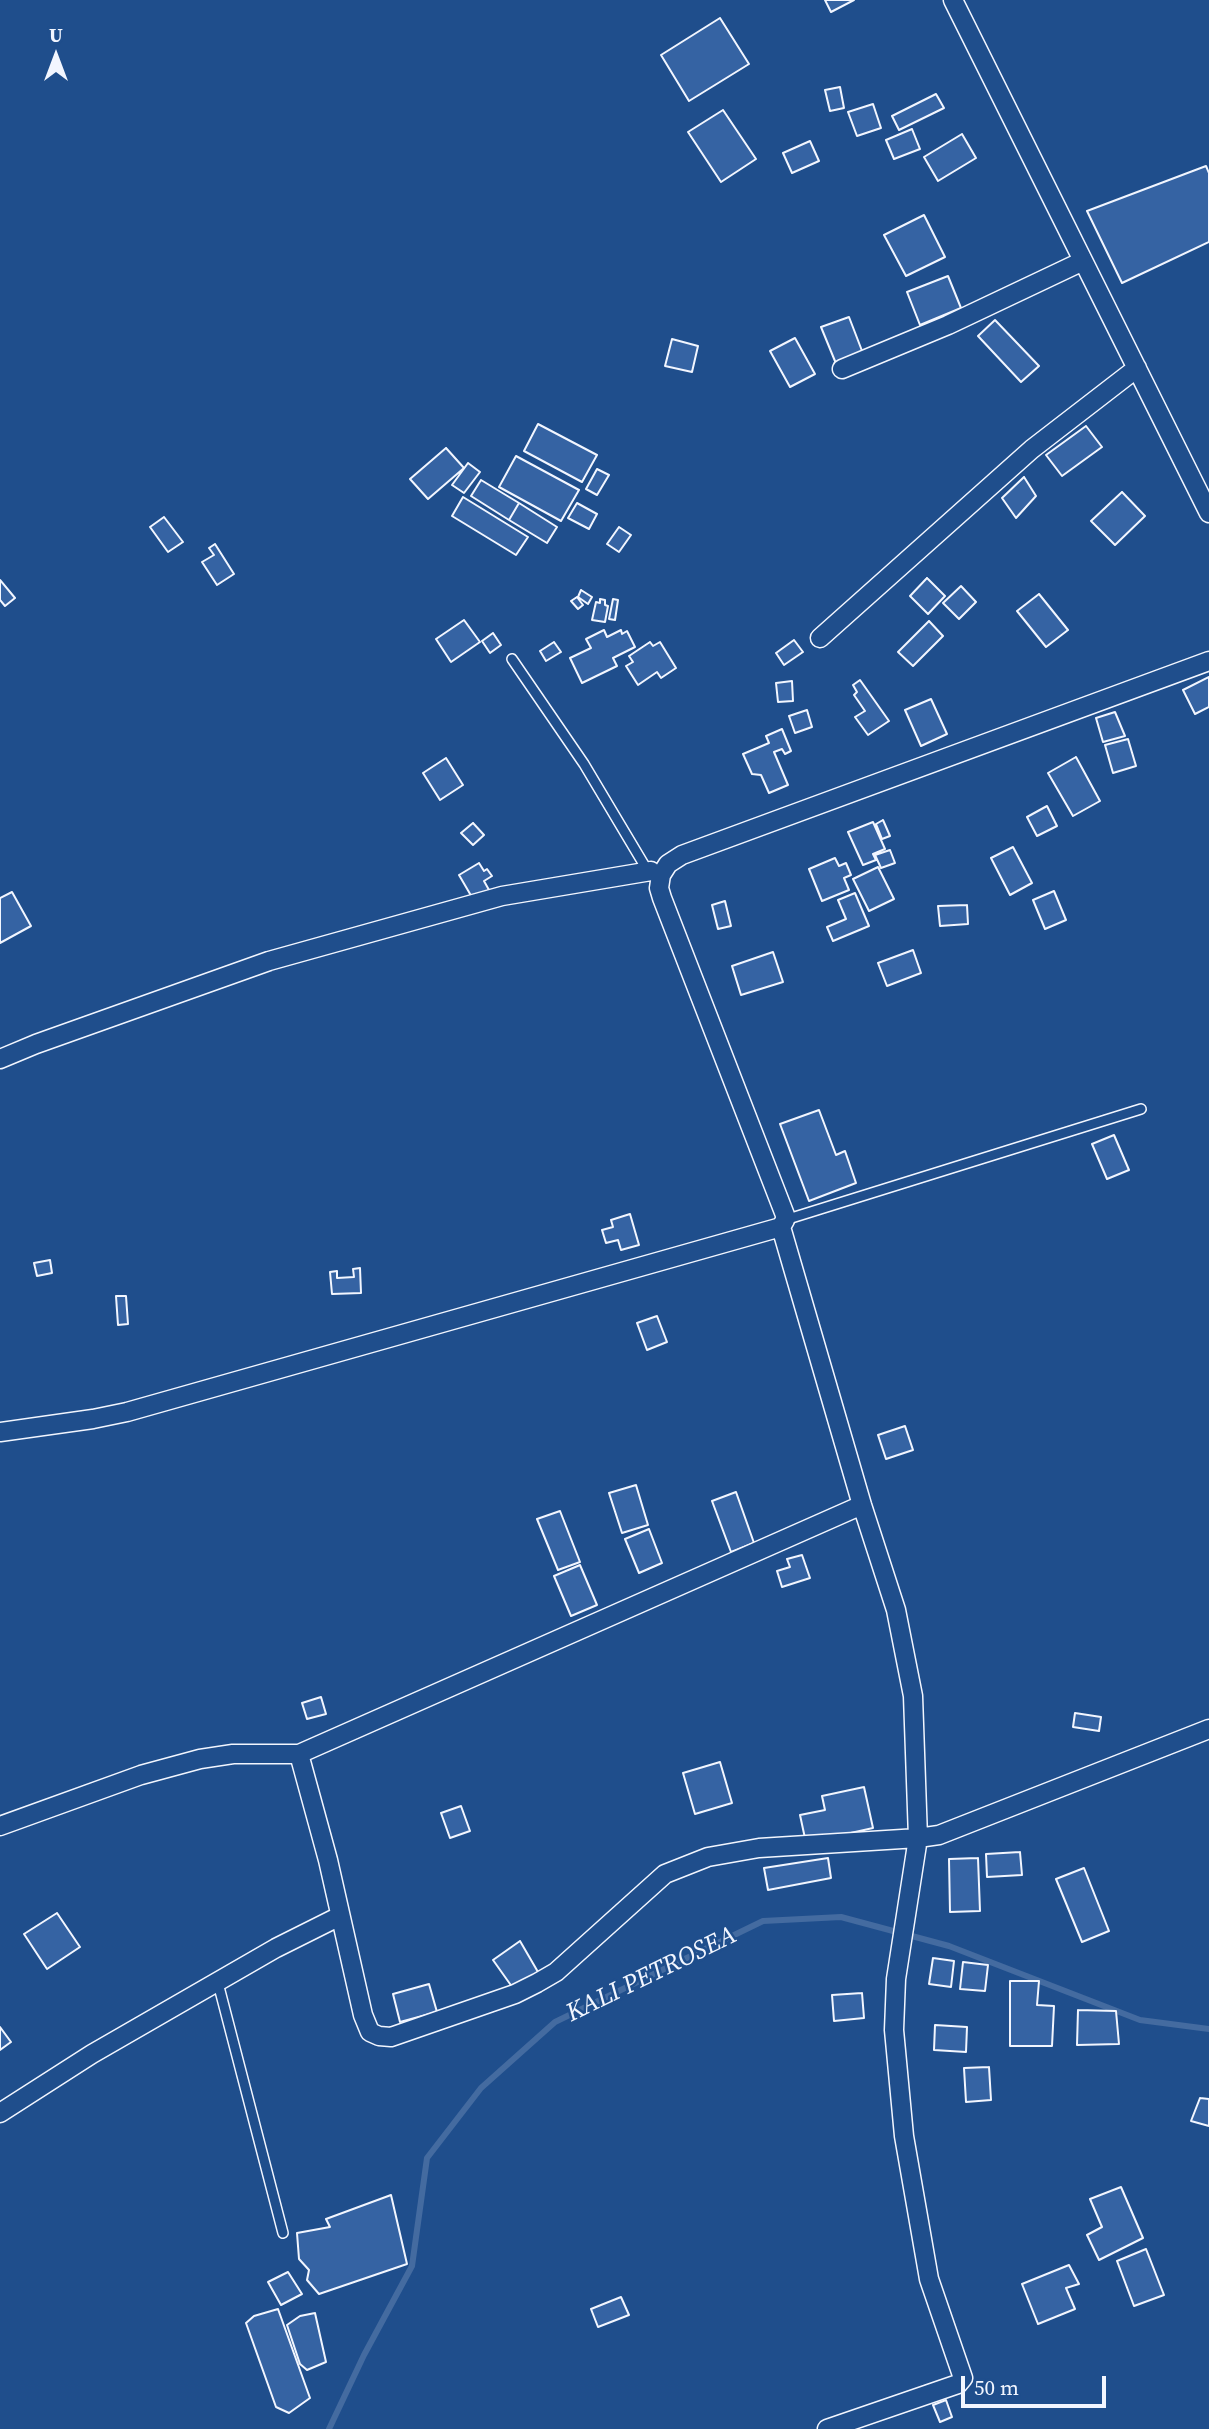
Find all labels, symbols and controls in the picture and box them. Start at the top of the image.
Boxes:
north arrow [21,21,91,91]
text: U [49,22,63,48]
water label: KALI PETROSEA [561,1920,743,2030]
scale bar [964,2362,1109,2406]
text: 50 m [974,2373,1019,2402]

